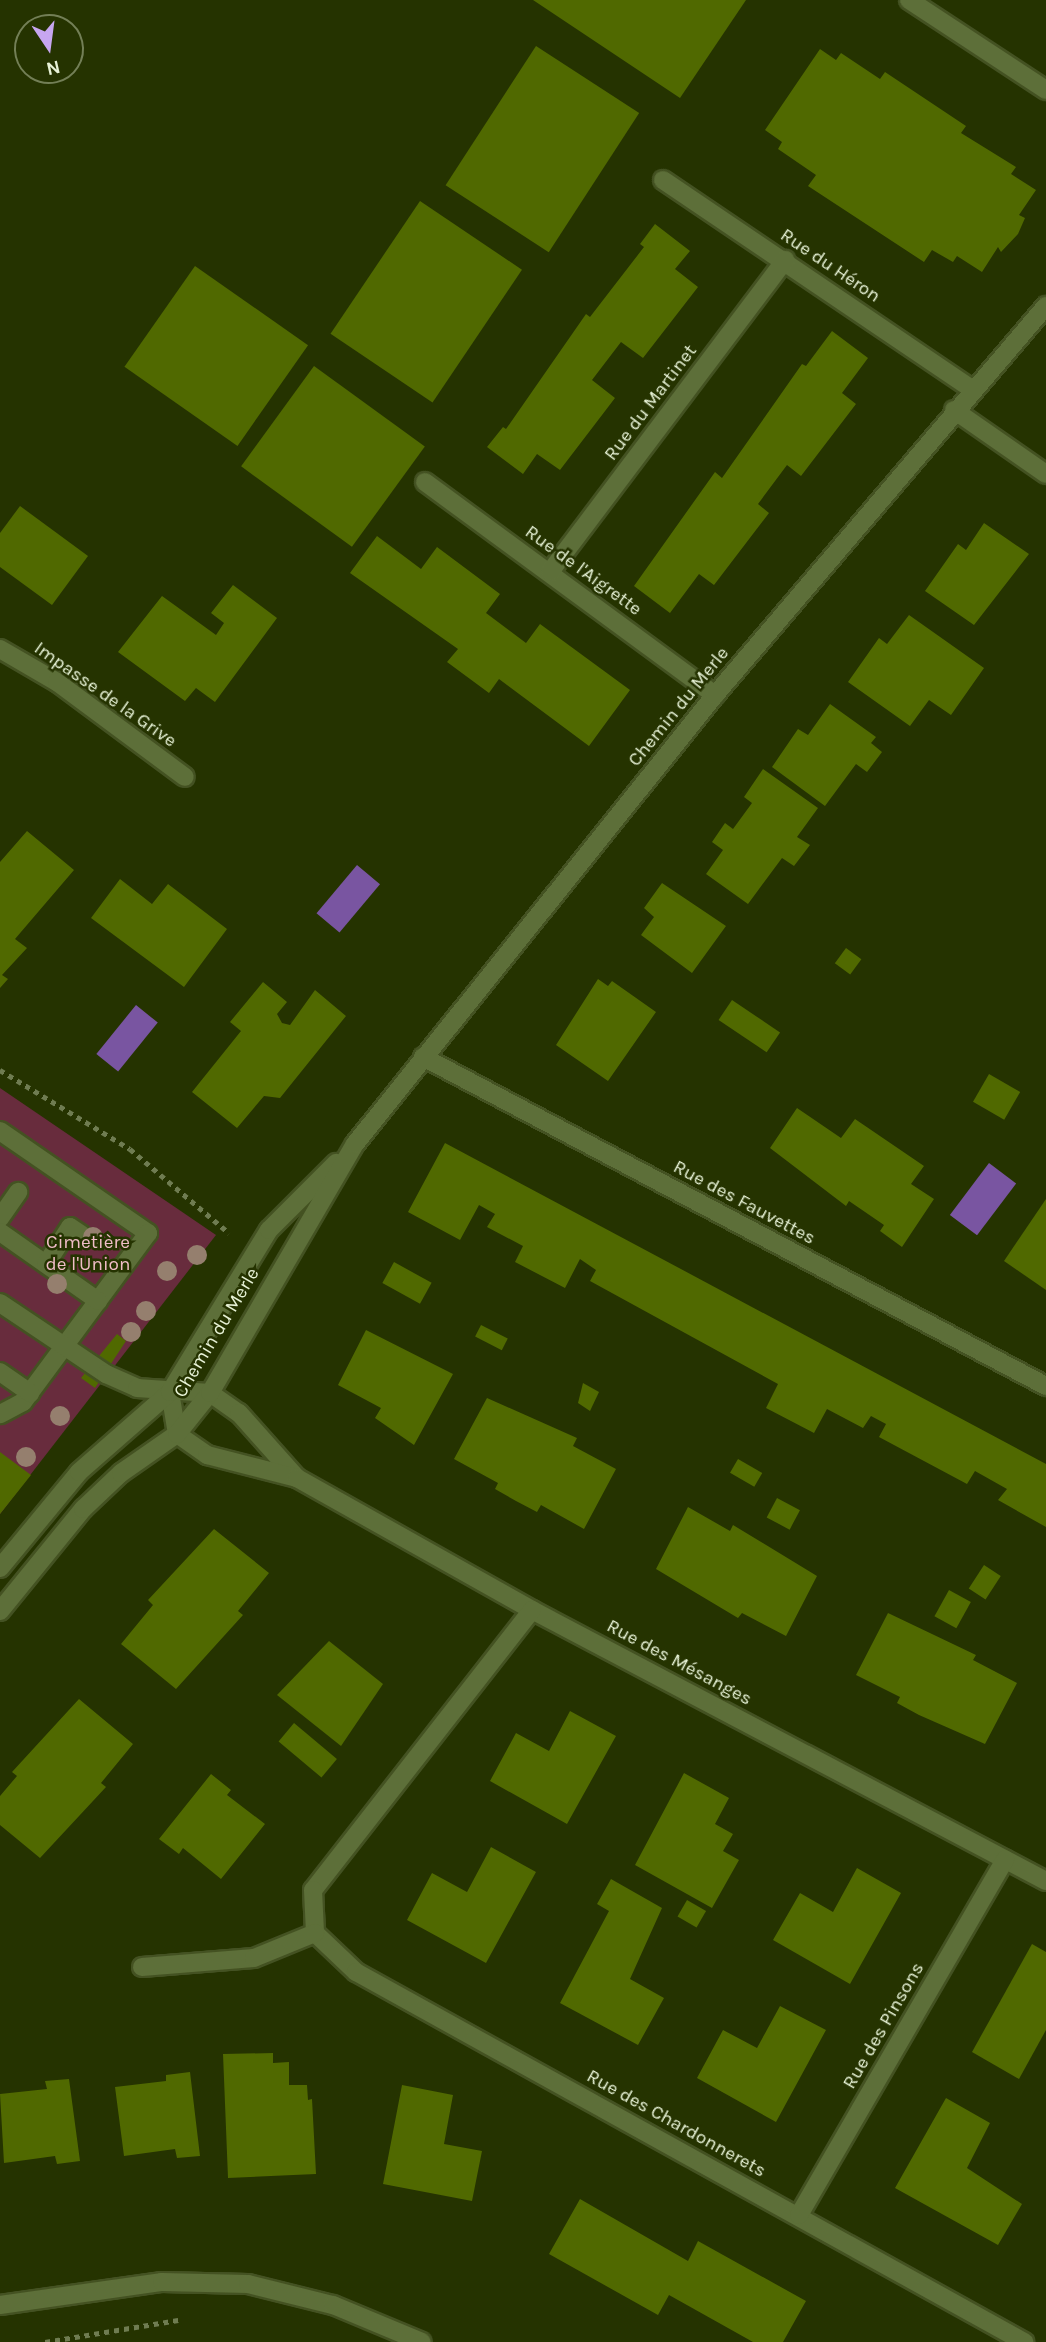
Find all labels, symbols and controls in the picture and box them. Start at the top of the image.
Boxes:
north arrow [14,14,84,84]
text: N [44,55,62,80]
street label: Rue du Héron [776,224,884,308]
street label: Rue du Martinet [600,341,702,465]
street label: Rue de l'Aigrette [520,521,646,621]
street label: Impasse de la Grive [29,637,181,753]
street label: Chemin du Merle [624,643,734,771]
street label: Rue des Fauvettes [669,1156,819,1250]
park label: Cimetière de l'Union [46,1232,130,1276]
street label: Chemin du Merle [169,1264,265,1402]
street label: Rue des Mésanges [603,1615,755,1711]
street label: Rue des Pinsons [839,1959,929,2093]
street label: Rue des Chardonnerets [582,2065,770,2183]

